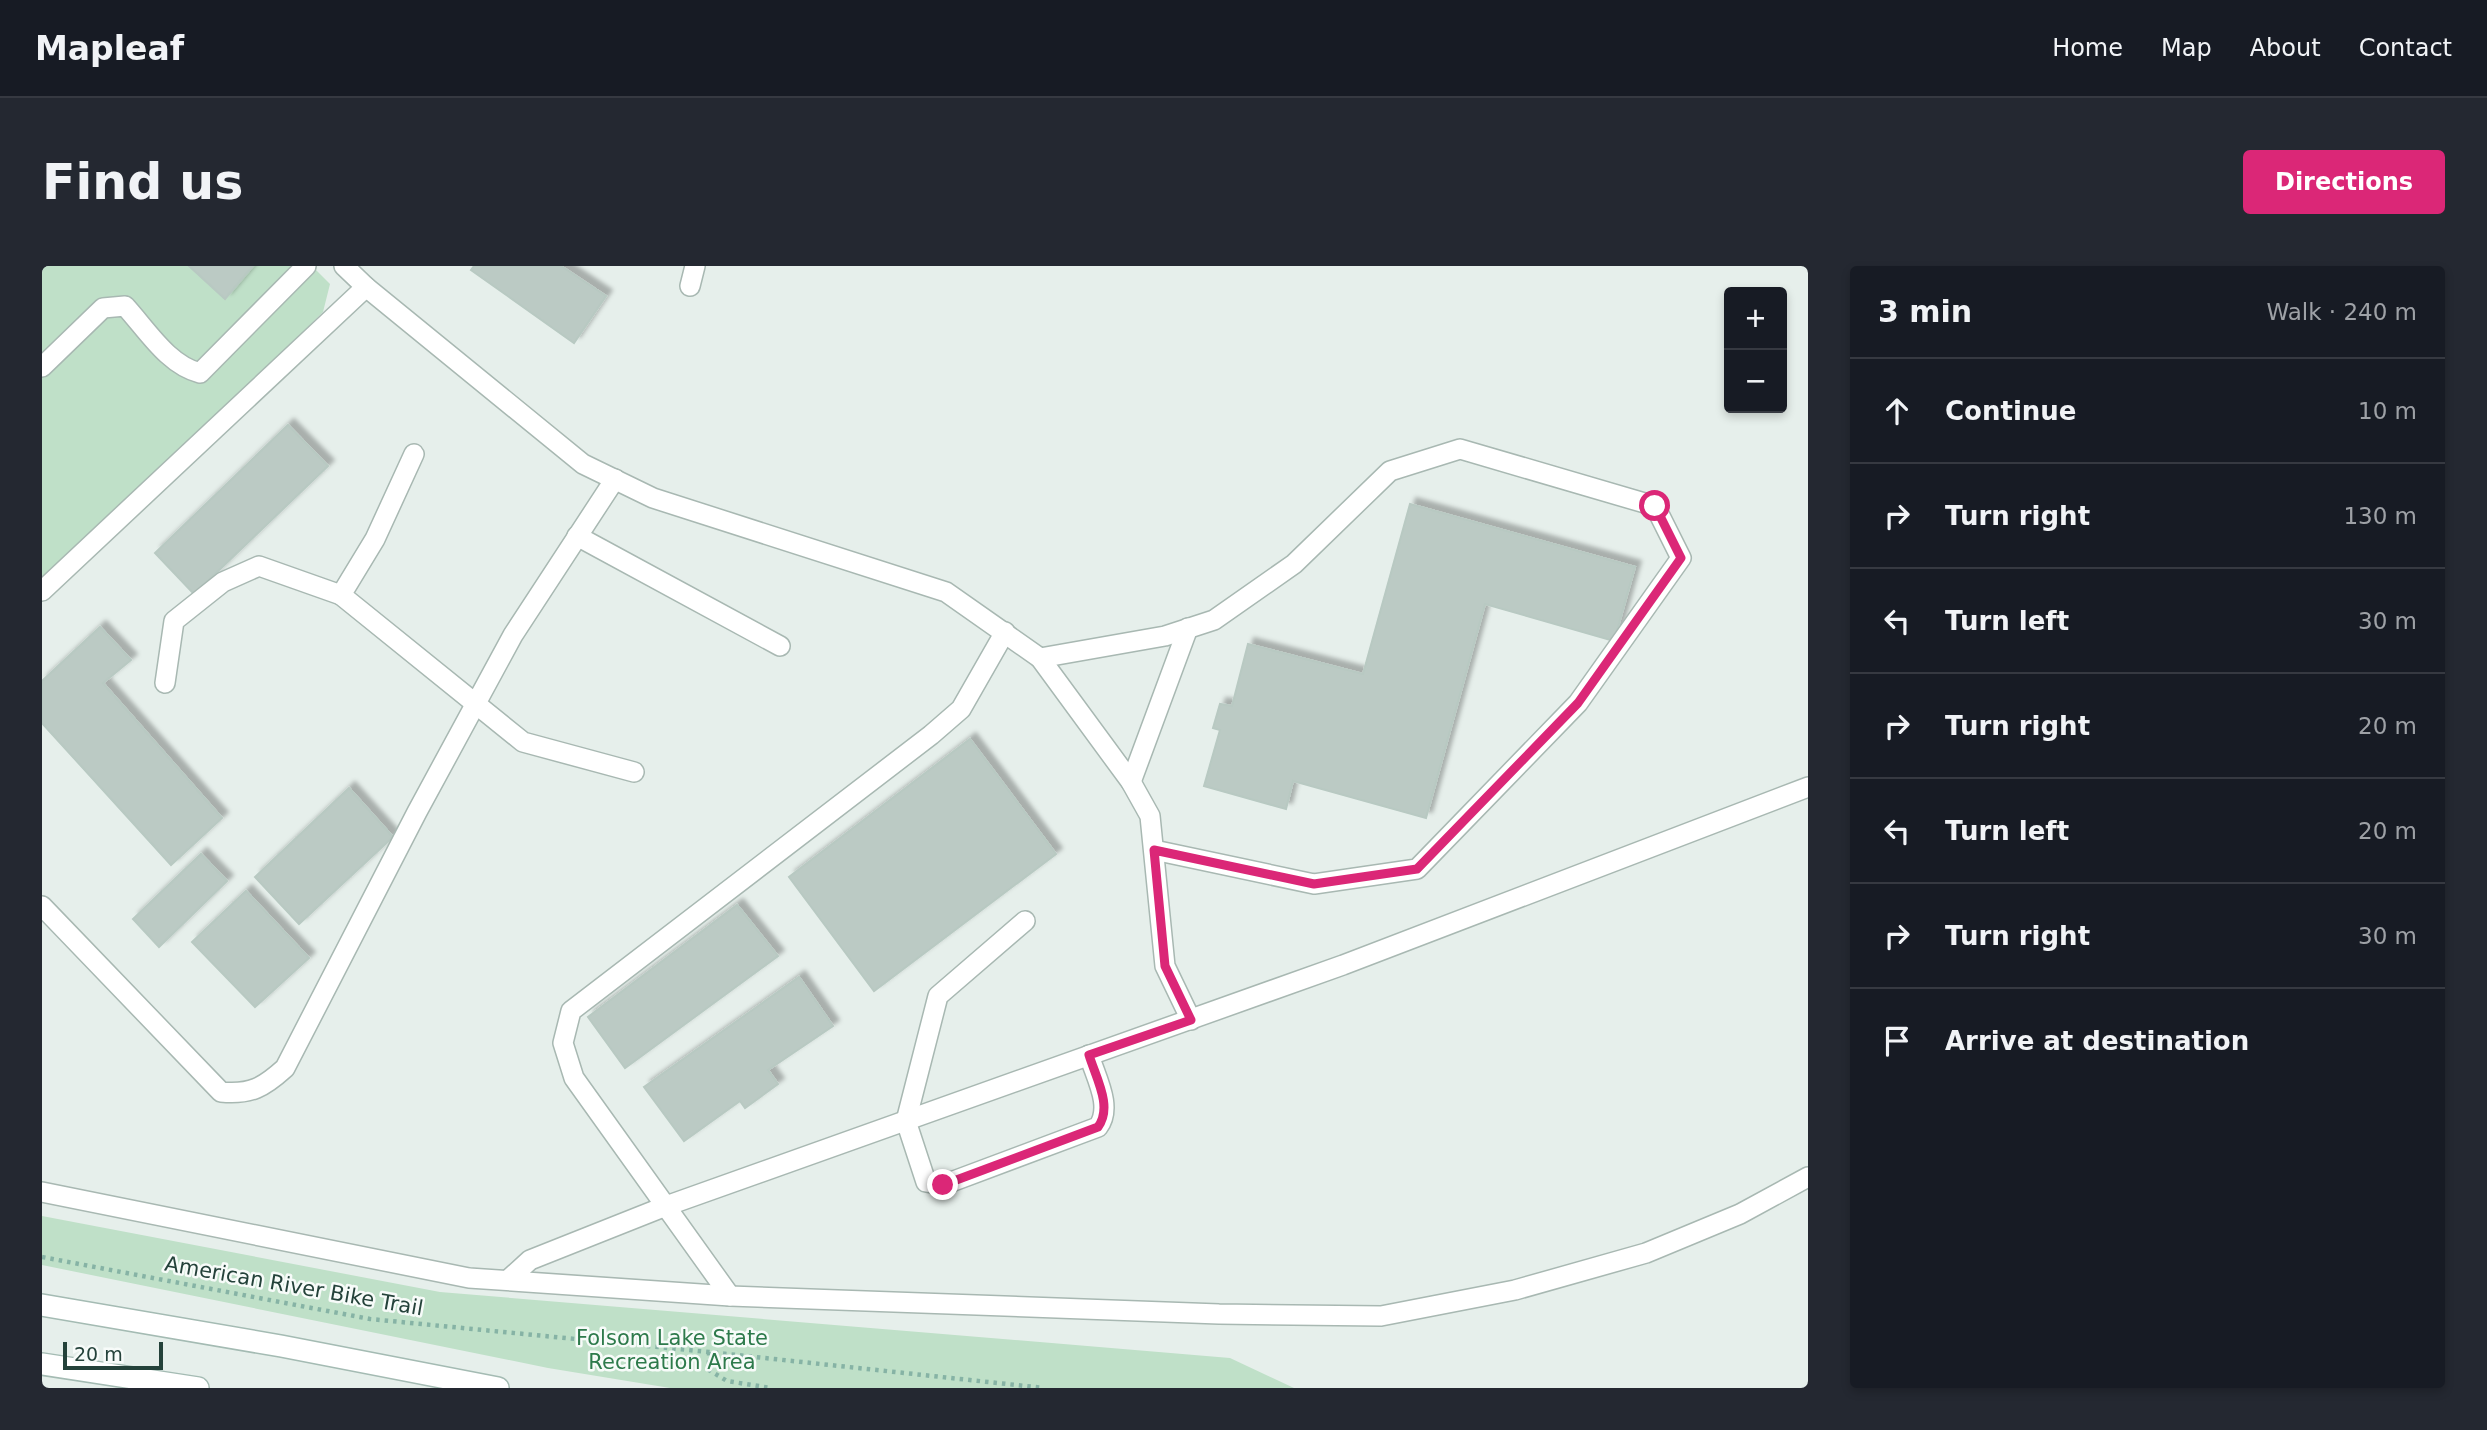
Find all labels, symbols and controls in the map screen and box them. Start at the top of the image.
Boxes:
text: Mapleaf [35,29,184,68]
text: Home [2052,34,2123,62]
text: Map [2161,34,2212,62]
text: About [2250,34,2321,62]
text: Contact [2359,34,2452,62]
button: Directions [2243,150,2445,214]
text: Find us [42,154,243,211]
map controls [1724,287,1787,413]
button: + [1724,287,1787,350]
text: 3 min [1878,294,1972,329]
text: Walk · 240 m [2266,299,2417,325]
button: − [1724,350,1787,413]
icon: ahead [1878,392,1916,430]
text: Continue [1945,396,2076,426]
text: 10 m [2358,398,2417,424]
route start [1639,490,1670,521]
icon: right [1878,497,1916,535]
text: Turn right [1945,501,2090,531]
text: 130 m [2343,503,2417,529]
icon: left [1878,602,1916,640]
text: Turn left [1945,606,2069,636]
text: 30 m [2358,608,2417,634]
icon: right [1878,707,1916,745]
text: Turn right [1945,711,2090,741]
text: 20 m [2358,713,2417,739]
icon: left [1878,812,1916,850]
text: Turn left [1945,816,2069,846]
text: 20 m [2358,818,2417,844]
icon: right [1878,917,1916,955]
text: Turn right [1945,921,2090,951]
text: 30 m [2358,923,2417,949]
icon: arrive [1878,1022,1916,1060]
text: Arrive at destination [1945,1026,2249,1056]
route end [927,1169,958,1200]
street label: American River Bike Trail [163,1251,425,1321]
park label: Folsom Lake State Recreation Area [576,1326,768,1374]
scale bar [63,1339,163,1371]
text: 20 m [74,1343,123,1365]

